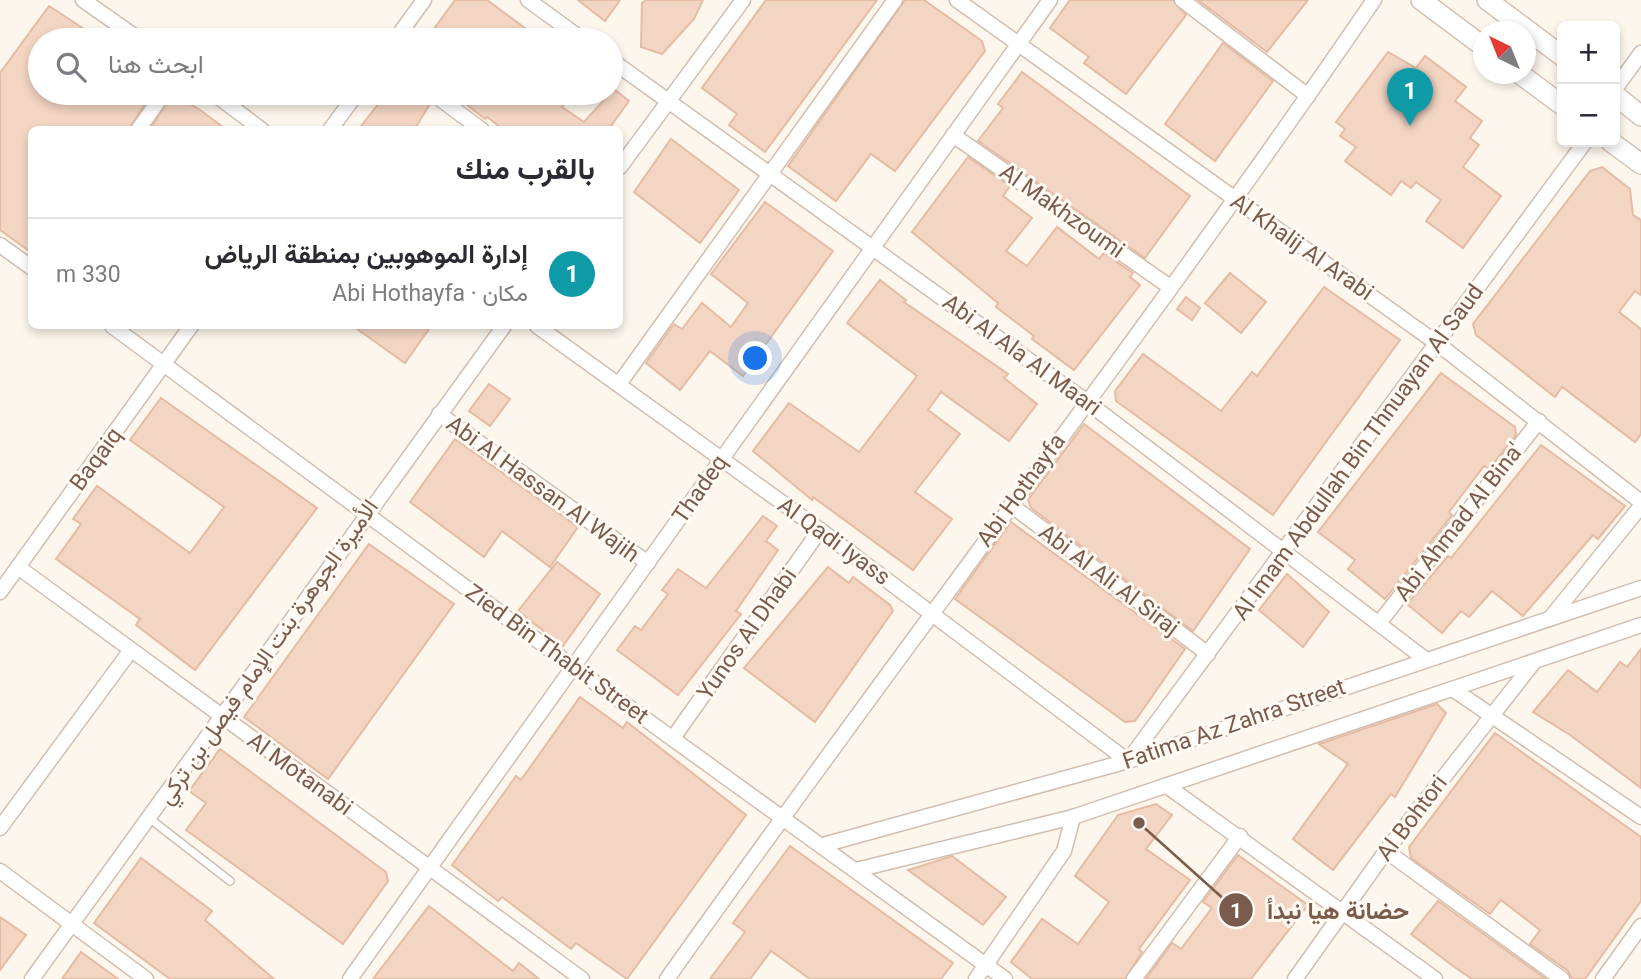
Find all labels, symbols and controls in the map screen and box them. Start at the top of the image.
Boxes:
north arrow [1473,21,1536,84]
map controls [1557,21,1620,147]
button: + [1557,21,1620,84]
search box [28,28,623,105]
icon: search [52,48,90,86]
text: ابحث هنا [108,49,204,79]
pin: 1 [1387,68,1433,126]
button: − [1557,84,1620,147]
text: بالقرب منك [456,151,595,186]
street label: Al Makhzoumi [994,158,1130,264]
street label: Al Khalij Al Arabi [1225,188,1379,306]
text: إدارة الموهوبين بمنطقة الرياض [204,239,528,269]
text: 330 m [56,261,121,288]
text: 1 [565,261,579,288]
street label: Al Imam Abdullah Bin Thnuayan Al Saud [1227,279,1489,625]
text: مكان · Abi Hothayfa [332,280,528,307]
street label: Abi Al Ala Al Maari [938,288,1106,422]
your location [738,341,772,375]
street label: Abi Al Hassan Al Wajih [441,410,645,568]
street label: Baqaiq [64,422,128,496]
street label: Abi Hothayfa [971,428,1071,552]
street label: Abi Ahmad Al Bina' [1389,438,1529,606]
street label: Thadeq [667,450,733,528]
street label: Al Qadi Iyass [773,491,895,591]
street label: الأميرة الجوهرة بنت الإمام فيصل بن تركي [152,494,388,813]
street label: Abi Al Ali Al Siraj [1034,519,1184,641]
street label: Yunos Al Dhabi [692,563,802,705]
street label: Zied Bin Thabit Street [460,579,654,729]
street label: Fatima Az Zahra Street [1119,673,1349,775]
street label: Al Motanabi [242,727,358,821]
street label: Al Bohtori [1371,770,1453,866]
callout: حضانة هيا نبدأ [1218,888,1423,933]
text: حضانة هيا نبدأ [1267,897,1409,925]
text: 1 [1230,899,1242,923]

